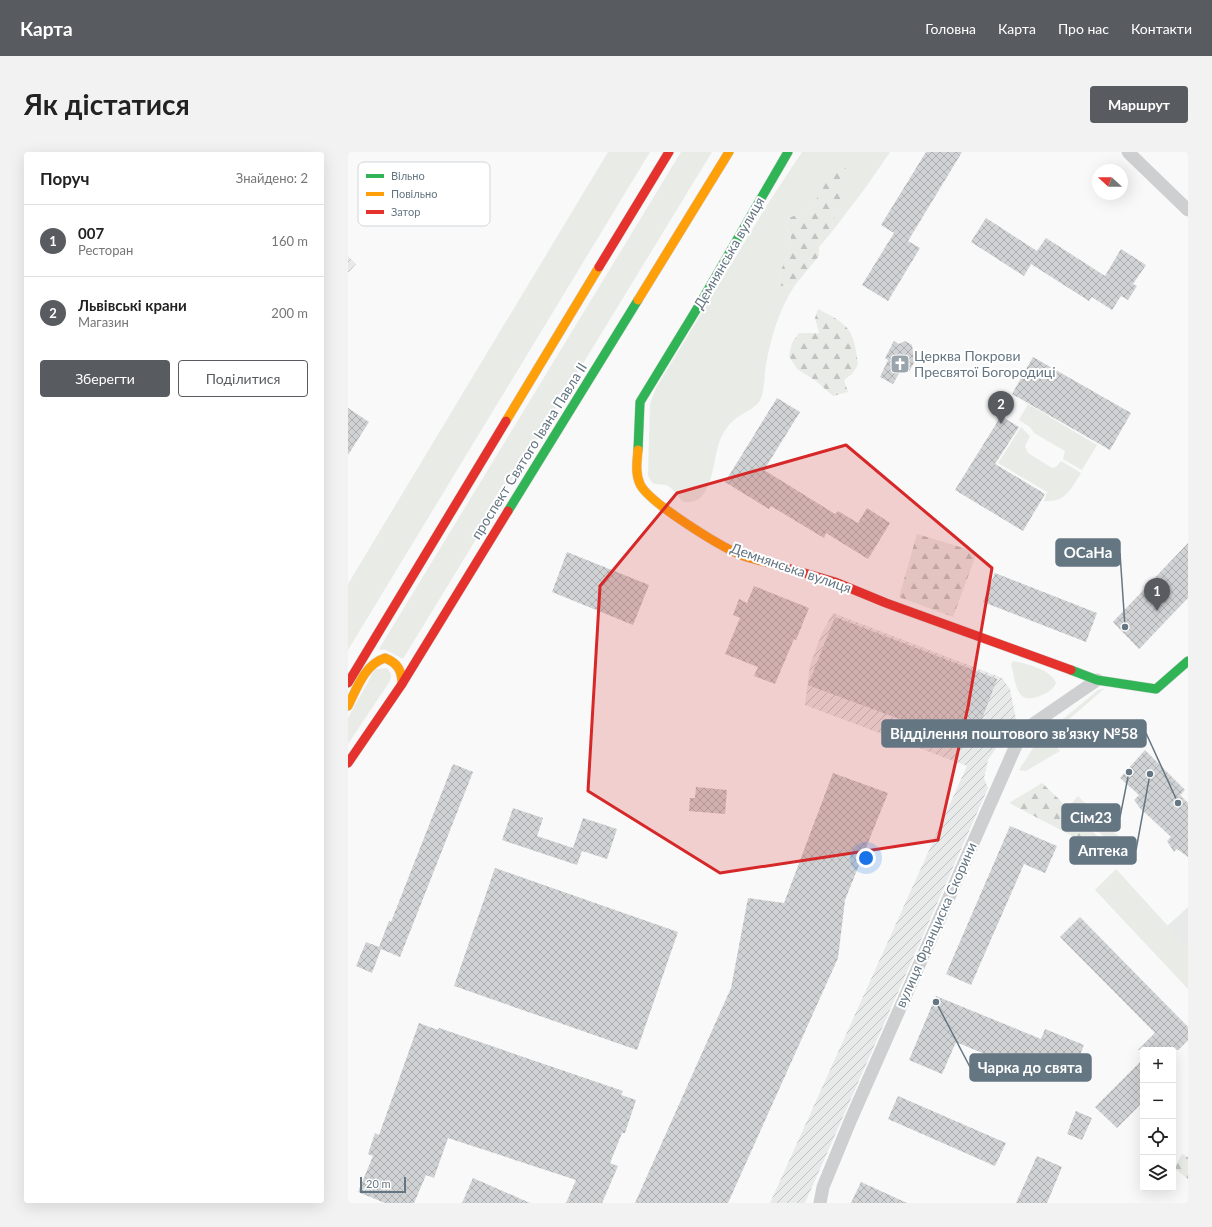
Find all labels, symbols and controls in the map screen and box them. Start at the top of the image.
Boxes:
text: Карта [20,17,73,40]
text: Головна [925,20,976,37]
text: Карта [998,20,1036,37]
text: Про нас [1058,20,1109,37]
text: Контакти [1131,20,1192,37]
button: Маршрут [1090,86,1188,123]
text: Як дістатися [24,87,190,121]
legend [358,162,490,226]
north arrow [1092,164,1128,200]
text: Поруч [40,168,90,189]
text: Вільно [391,169,425,182]
text: Знайдено: 2 [236,170,308,186]
text: Повільно [391,187,437,200]
street label: Демнянська вулиця [690,194,768,312]
text: Затор [391,205,420,218]
text: 007 [78,224,104,242]
text: 1 [49,233,57,249]
text: 160 m [271,233,308,249]
text: Ресторан [78,242,133,258]
text: Львівські крани [78,296,187,314]
text: 2 [49,305,57,321]
text: 200 m [271,305,308,321]
text: Магазин [78,314,129,330]
place label: Церква Покрови Пресвятої Богородиці [914,347,1056,380]
church icon: Церква Покрови Пресвятої Богородиці [889,353,911,375]
street label: проспект Святого Івана Павла II [467,359,590,542]
button: Зберегти [40,360,170,397]
button: Поділитися [178,360,308,397]
pin: 2 [988,391,1014,424]
street label: Демнянська вулиця [729,539,854,596]
callout: ОСаНа [1056,539,1120,566]
text: ОСаНа [1064,543,1112,561]
pin: 1 [1144,578,1170,611]
callout: Відділення поштового зв’язку №58 [882,720,1146,747]
text: Відділення поштового зв’язку №58 [890,724,1138,742]
callout: Сім23 [1062,804,1120,831]
text: Сім23 [1070,808,1112,826]
callout: Аптека [1070,837,1136,864]
street label: вулиця Франциска Скорини [891,840,980,1010]
text: Аптека [1077,841,1128,859]
your location [856,848,876,868]
map controls [1140,1047,1176,1191]
button: + [1140,1047,1176,1083]
callout: Чарка до свята [970,1054,1091,1081]
text: Чарка до свята [978,1058,1082,1076]
button: − [1140,1083,1176,1119]
button: locate [1140,1119,1176,1155]
button: layers [1140,1155,1176,1191]
scale bar [360,1175,406,1194]
text: 20 m [366,1177,391,1190]

